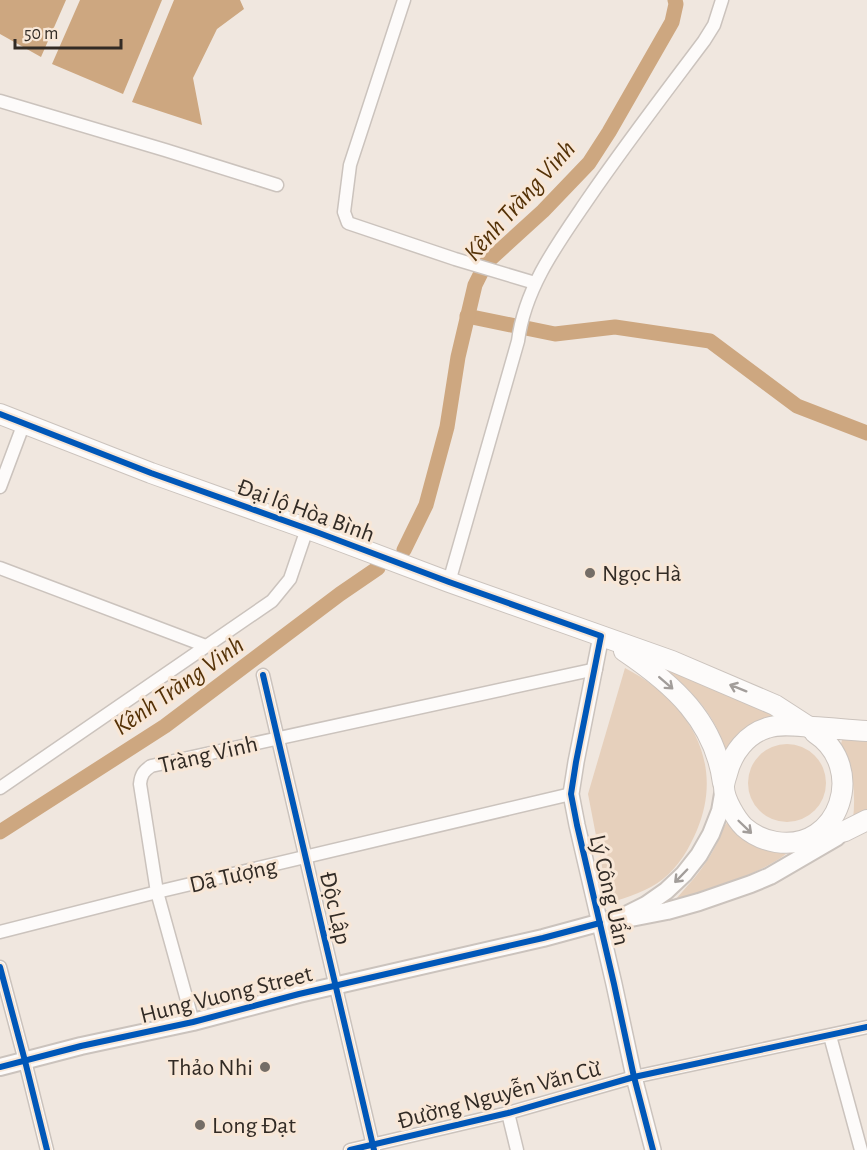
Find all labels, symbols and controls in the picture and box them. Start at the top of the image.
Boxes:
scale bar [15,12,122,50]
text: 50 m [24,25,58,43]
water label: Kênh Tràng Vinh [459,135,580,266]
street label: Đại lộ Hòa Bình [233,475,378,547]
place label: Ngọc Hà [602,562,682,586]
marker: Ngọc Hà [583,566,597,580]
water label: Kênh Tràng Vinh [109,631,249,740]
one-way arrow [658,676,674,689]
one-way arrow [730,682,748,693]
street label: Tràng Vinh [156,732,260,778]
one-way arrow [737,819,752,834]
street label: Lý Công Uẩn [585,832,634,948]
street label: Dã Tượng [187,854,280,898]
one-way arrow [674,868,689,883]
street label: Độc Lập [315,869,355,947]
street label: Hung Vuong Street [138,962,315,1028]
street label: Đường Nguyễn Văn Cừ [395,1055,604,1134]
place label: Thảo Nhi [168,1056,253,1080]
marker: Thảo Nhi [258,1060,272,1074]
place label: Long Đạt [212,1114,296,1138]
marker: Long Đạt [193,1118,207,1132]

